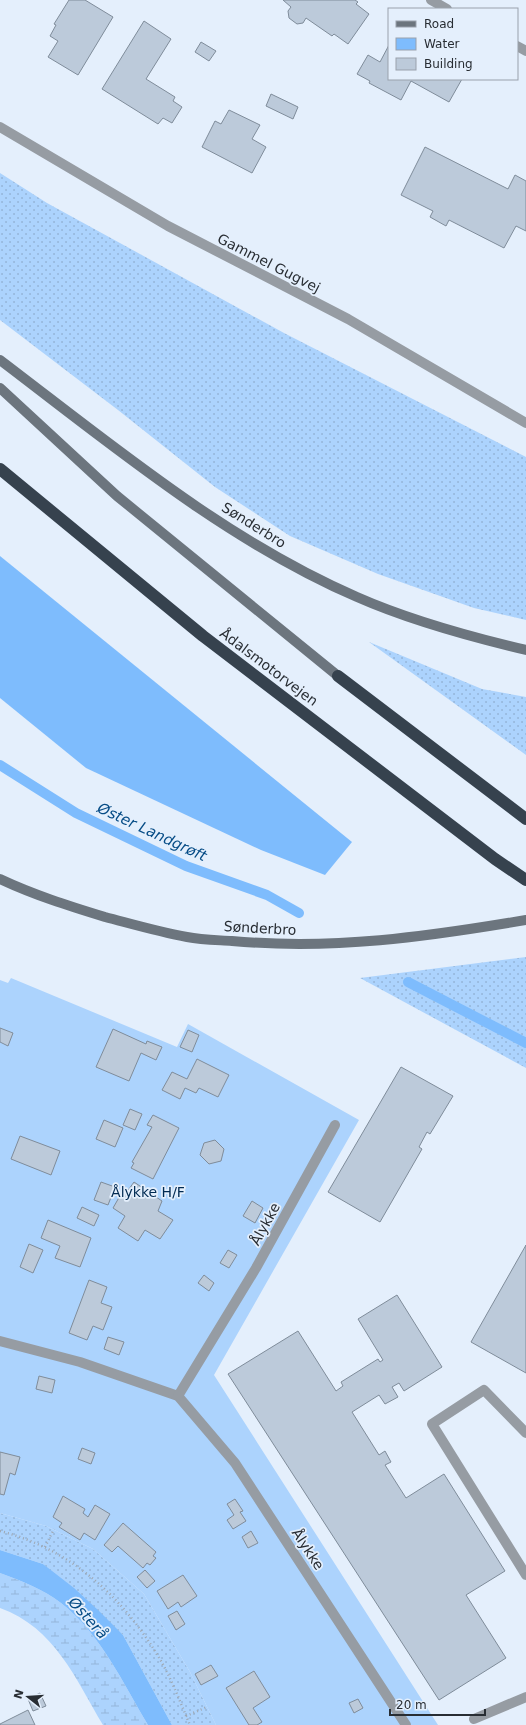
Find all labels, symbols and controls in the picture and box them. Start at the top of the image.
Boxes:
legend [388,8,518,80]
text: Road [424,17,454,31]
text: Water [424,37,460,51]
text: Building [424,57,473,71]
street label: Gammel Gugvej [215,230,323,296]
street label: Sønderbro [219,499,289,551]
street label: Ådalsmotorvejen [217,625,321,709]
water label: Øster Landgrøft [94,798,210,866]
street label: Sønderbro [223,918,297,938]
park label: Ålykke H/F [111,1184,185,1200]
street label: Ålykke [247,1200,283,1248]
street label: Ålykke [289,1525,327,1573]
water label: Østerå [64,1593,111,1643]
north arrow [8,1677,48,1717]
text: N [11,1688,26,1701]
scale bar [390,1691,485,1717]
text: 20 m [396,1698,427,1712]

